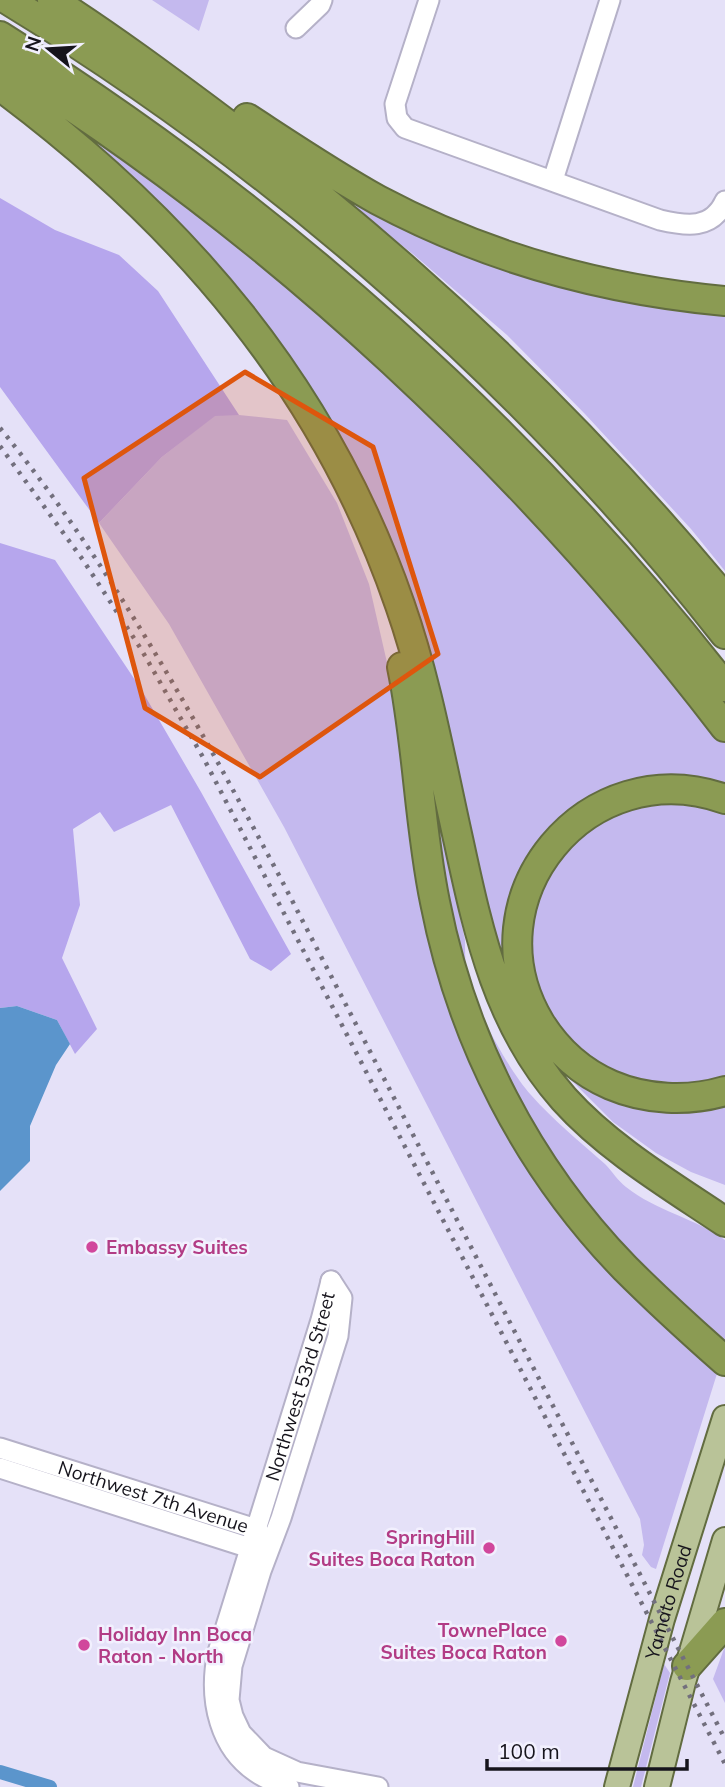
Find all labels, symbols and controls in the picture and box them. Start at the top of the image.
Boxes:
north arrow [14,14,84,84]
text: N [19,33,46,54]
place label: Embassy Suites [106,1235,248,1259]
marker: Embassy Suites [84,1239,100,1255]
street label: Northwest 53rd Street [260,1289,340,1484]
street label: Northwest 7th Avenue [55,1455,252,1538]
place label: SpringHill Suites Boca Raton [309,1525,475,1571]
marker: SpringHill Suites Boca Raton [481,1540,497,1556]
street label: Yamato Road [639,1542,697,1663]
place label: TownePlace Suites Boca Raton [381,1618,547,1664]
place label: Holiday Inn Boca Raton - North [98,1622,252,1668]
marker: TownePlace Suites Boca Raton [553,1633,569,1649]
marker: Holiday Inn Boca Raton - North [76,1637,92,1653]
scale bar [487,1728,686,1772]
text: 100 m [498,1738,560,1764]

